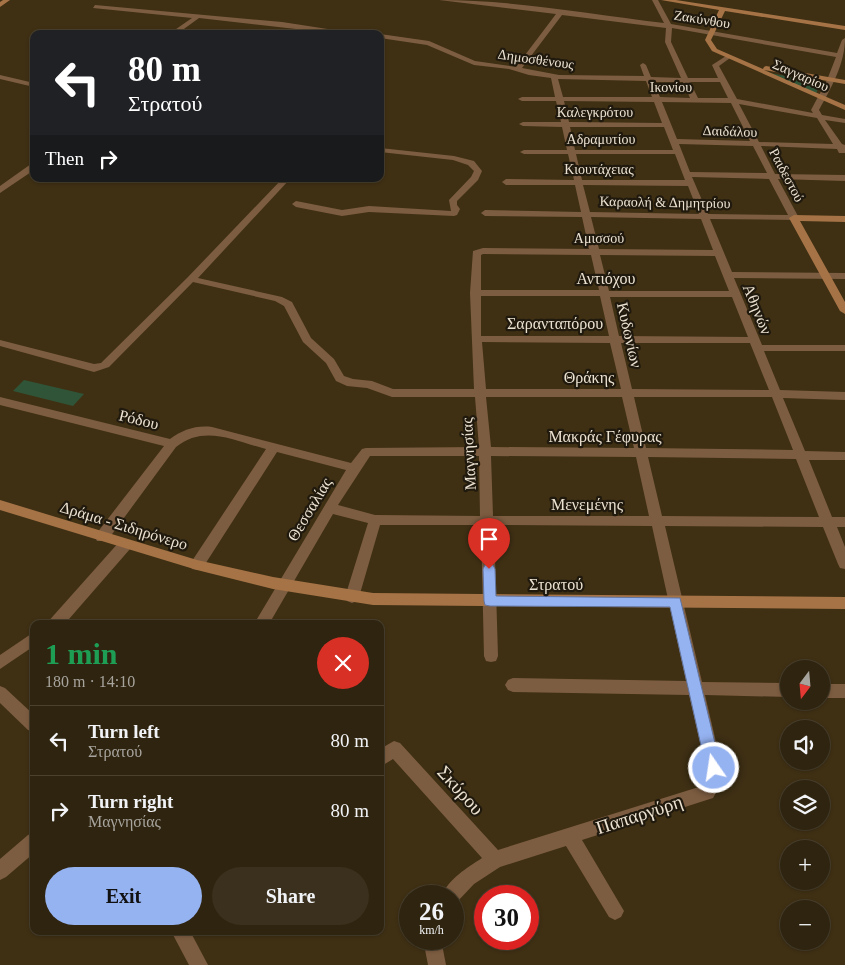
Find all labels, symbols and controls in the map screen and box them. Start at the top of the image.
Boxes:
street label: Ζακύνθου [673,8,731,31]
street label: Δημοσθένους [497,47,575,72]
icon: left [45,50,110,115]
text: 80 m [128,50,201,89]
street label: Σαγγαρίου [770,56,831,95]
street label: Ικονίου [650,80,692,95]
text: Στρατού [128,91,203,116]
street label: Καλεγκρότου [557,105,633,120]
street label: Δαιδάλου [702,123,758,140]
street label: Αδραμυτίου [567,132,635,147]
icon: right [94,145,122,173]
street label: Ραιδεστού [766,146,807,205]
text: Then [45,148,84,169]
street label: Κιουτάχειας [564,162,634,177]
street label: Καραολή & Δημητρίου [599,194,731,211]
street label: Αμισσού [574,231,624,246]
street label: Αντιόχου [576,270,636,288]
street label: Αθηνών [739,282,775,337]
street label: Κυδωνίων [614,301,645,370]
street label: Σαρανταπόρου [507,315,603,333]
street label: Θράκης [564,369,615,387]
street label: Ρόδου [117,406,161,433]
street label: Μαγνησίας [458,416,480,491]
street label: Μακράς Γέφυρας [548,428,662,446]
street label: Θεσσαλίας [284,474,335,544]
street label: Μενεμένης [551,496,624,514]
street label: Δράμα - Σιδηρόνερο [58,498,190,554]
pin [468,518,510,569]
icon: arrive [475,525,503,553]
street label: Στρατού [529,576,583,594]
text: 1 min [45,637,118,670]
button: close [317,637,369,689]
north arrow [780,660,830,710]
map controls [780,660,830,950]
text: 180 m · 14:10 [45,673,135,690]
button: sound [780,720,830,770]
text: Turn left [88,721,160,742]
icon: left [45,727,73,755]
text: 80 m [330,730,369,751]
position arrow [687,741,739,793]
text: Στρατού [88,743,142,760]
street label: Σκύρου [433,762,488,819]
button: layers [780,780,830,830]
text: Turn right [88,791,173,812]
street label: Παπαργύρη [593,791,685,838]
icon: right [45,797,73,825]
text: 80 m [330,800,369,821]
text: Μαγνησίας [88,813,161,830]
button: + [780,840,830,890]
button: Exit [45,867,202,925]
button: Share [212,867,369,925]
speed limit sign: 30 [474,885,539,950]
text: 26 [419,898,444,925]
button: − [780,900,830,950]
text: km/h [419,923,444,937]

